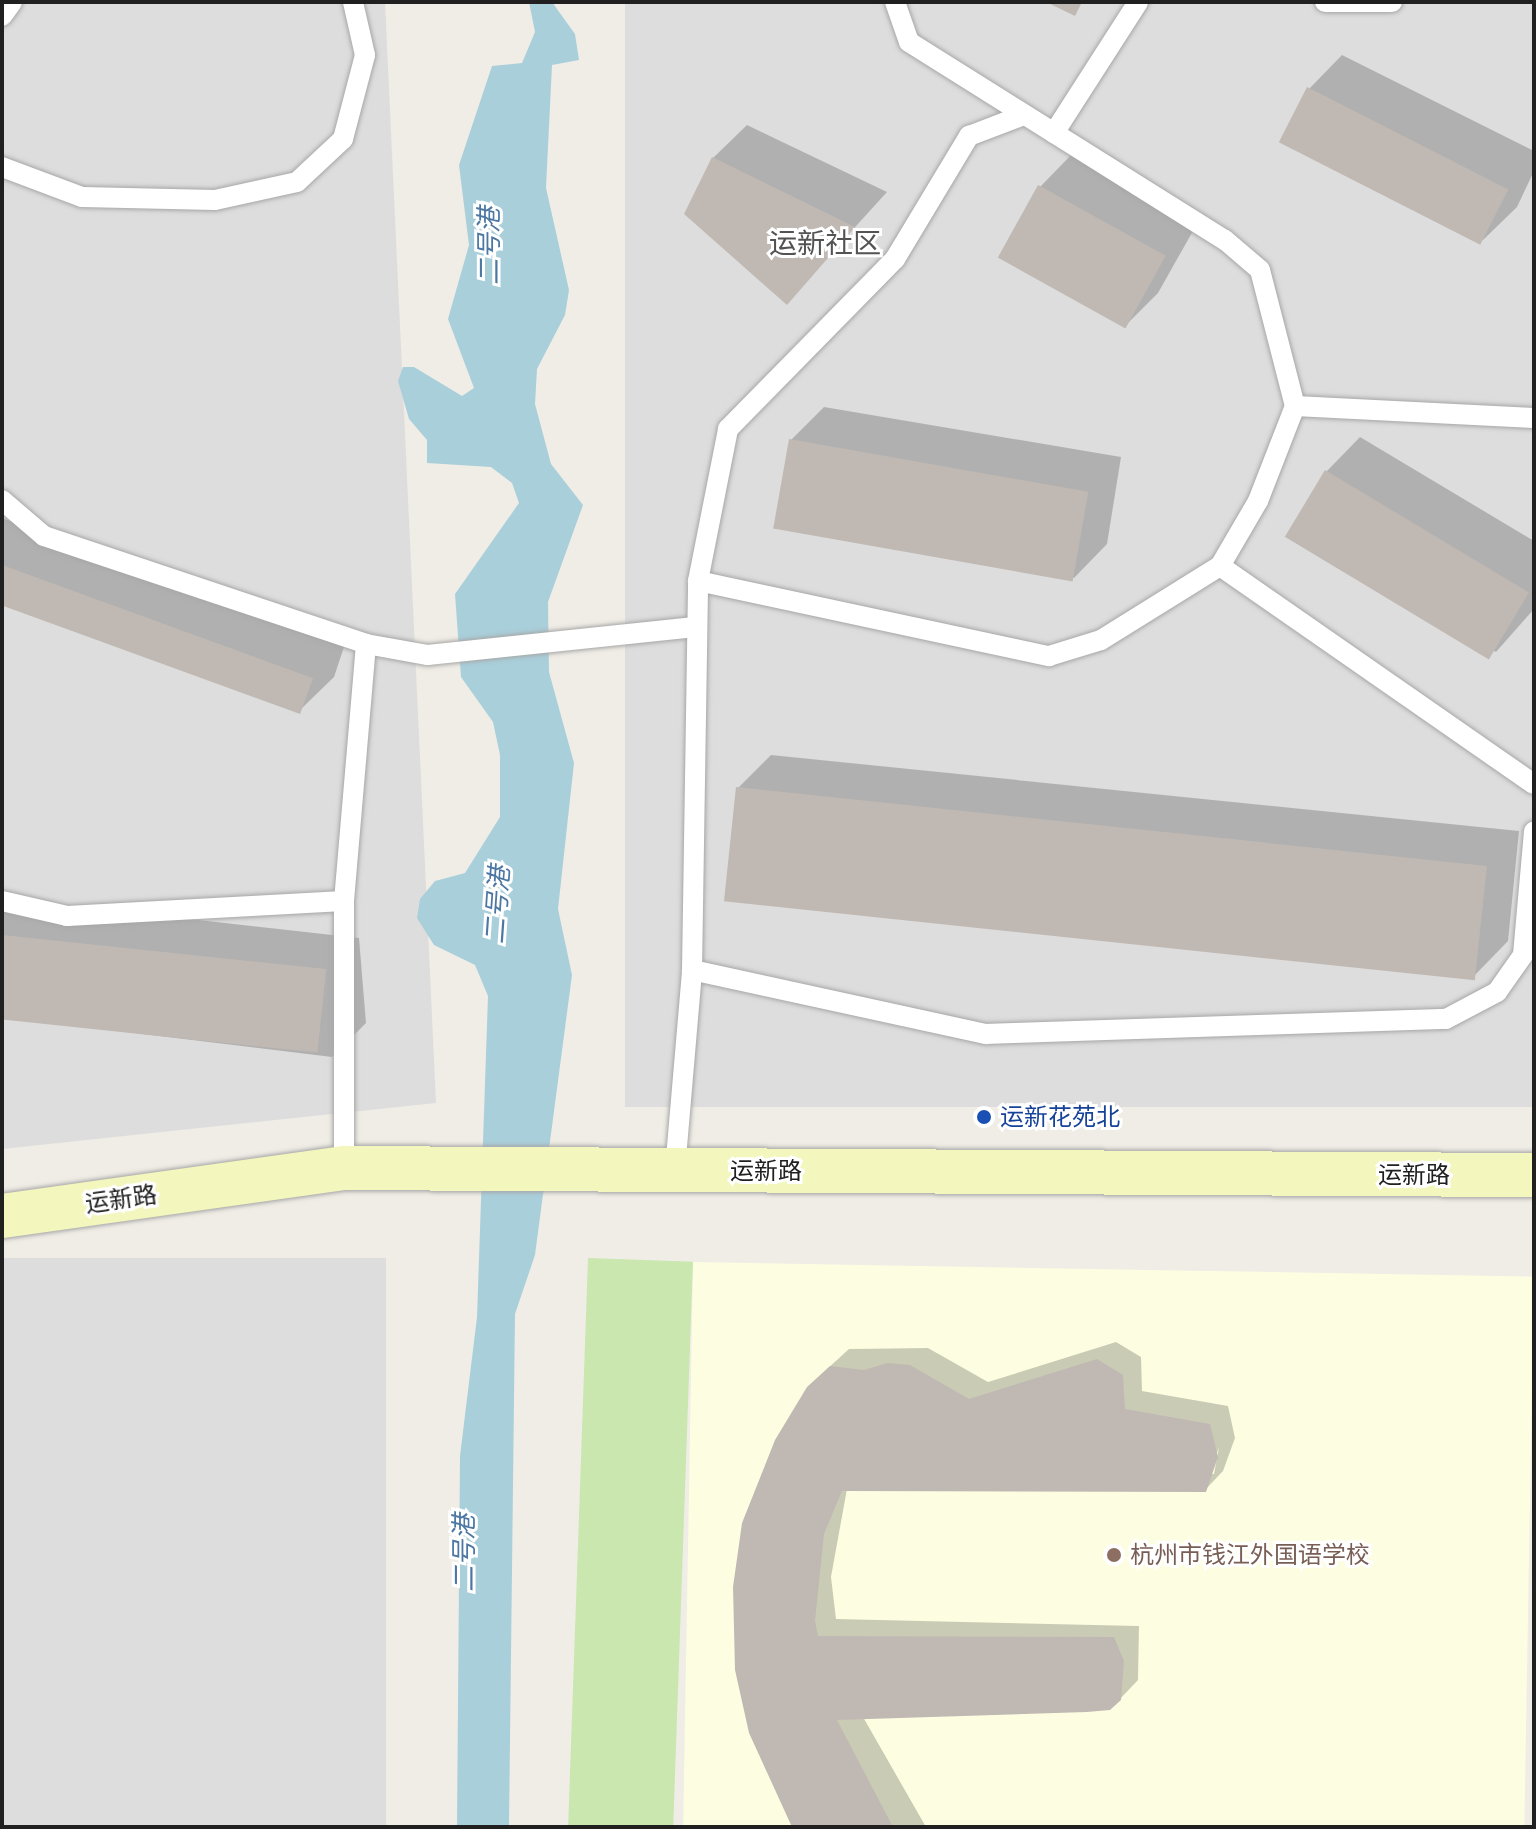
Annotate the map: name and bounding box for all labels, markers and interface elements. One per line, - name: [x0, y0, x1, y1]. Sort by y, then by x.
- water label: 二号港: [474, 207, 506, 285]
- district label: 运新社区: [769, 227, 881, 261]
- water label: 二号港: [480, 865, 516, 945]
- place label: 运新花苑北: [1000, 1103, 1120, 1131]
- marker: 运新花苑北: [975, 1108, 993, 1126]
- street label: 运新路: [730, 1157, 802, 1185]
- street label: 运新路: [1378, 1161, 1450, 1189]
- street label: 运新路: [83, 1180, 159, 1218]
- water label: 二号港: [449, 1514, 481, 1592]
- place label: 杭州市钱江外国语学校: [1130, 1541, 1370, 1569]
- marker: 杭州市钱江外国语学校: [1105, 1546, 1123, 1564]

